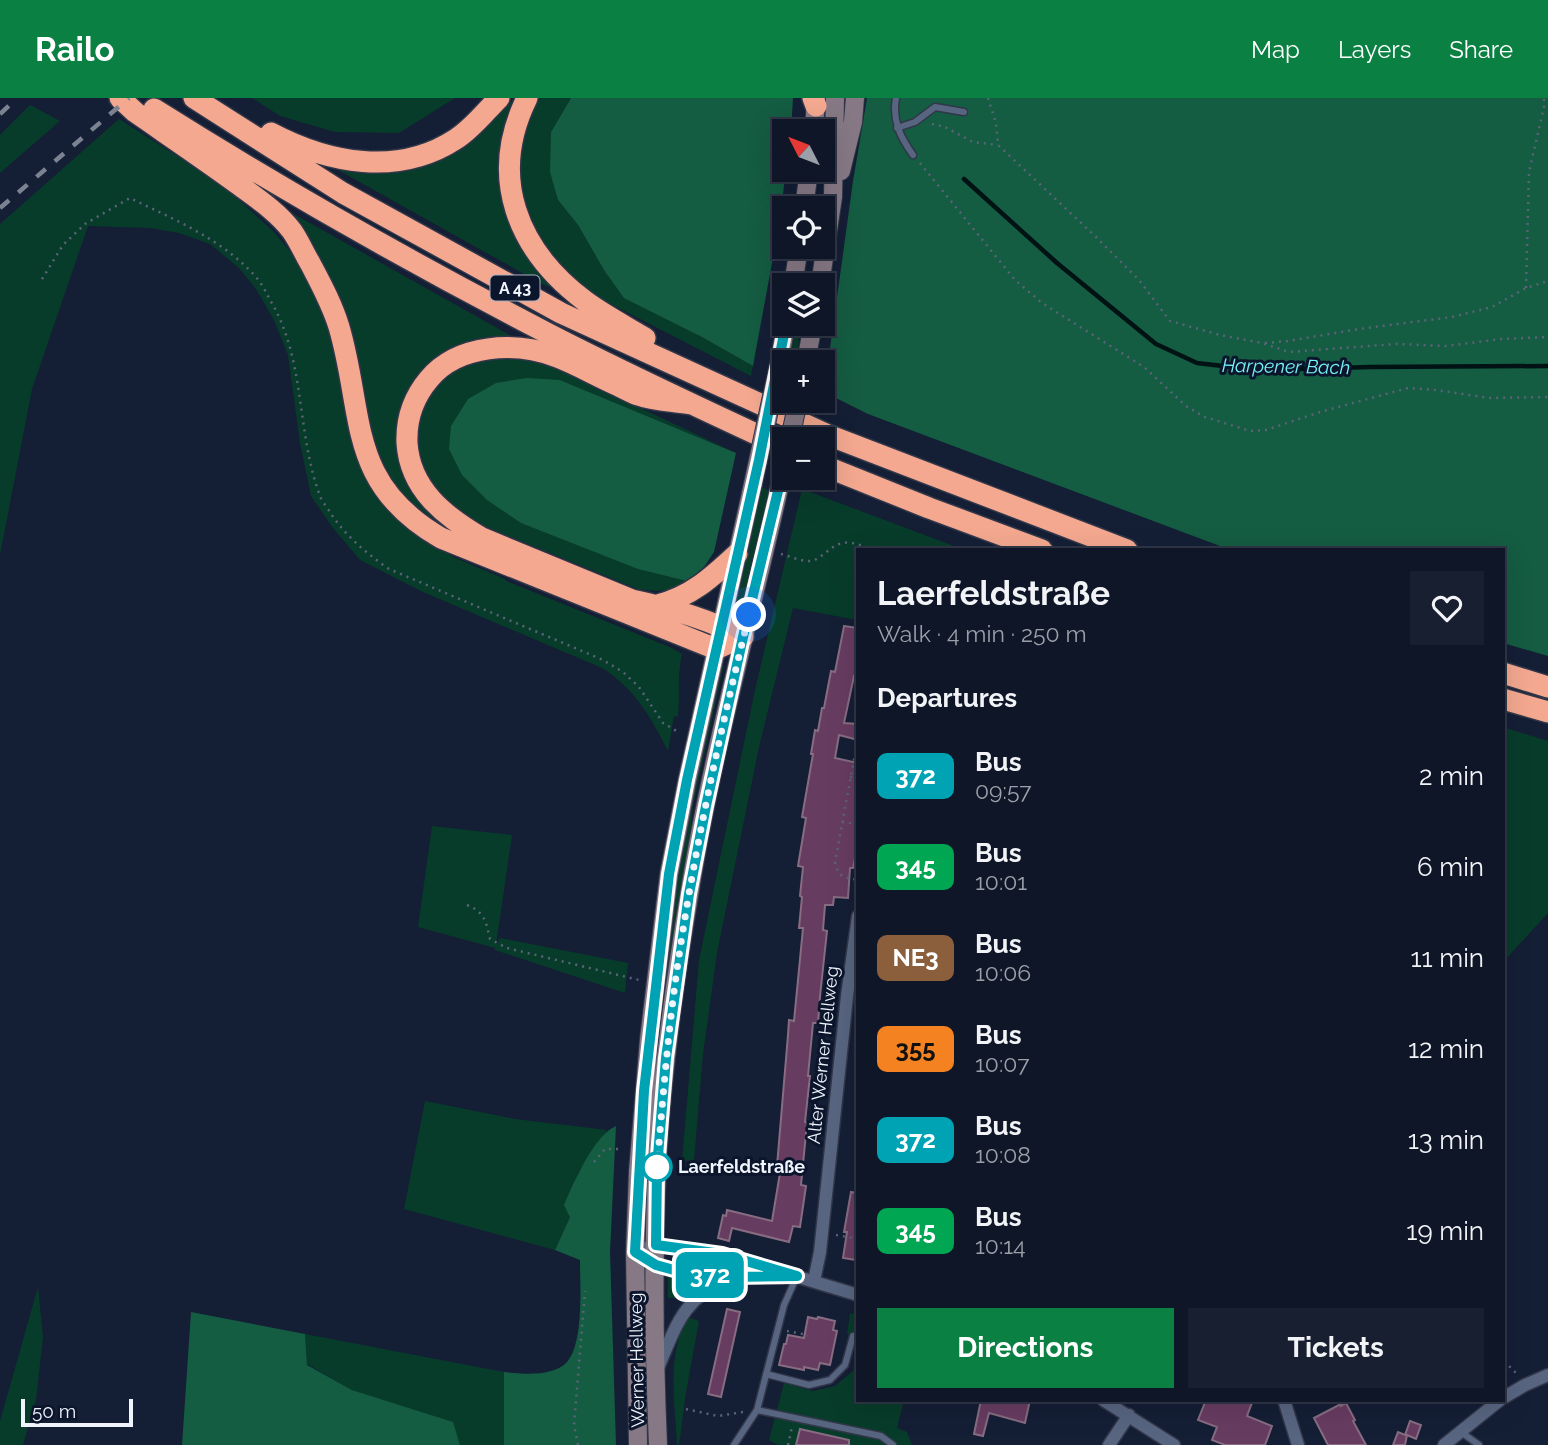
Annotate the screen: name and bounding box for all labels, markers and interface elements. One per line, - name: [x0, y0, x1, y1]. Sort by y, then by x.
- text: Railo: [35, 30, 114, 69]
- text: Map: [1251, 35, 1300, 64]
- text: Layers: [1338, 35, 1411, 64]
- text: Share: [1449, 35, 1513, 64]
- north arrow: [772, 119, 835, 182]
- map controls: [772, 119, 835, 490]
- button: locate: [772, 196, 835, 259]
- button: layers: [772, 273, 835, 336]
- road number: A 43: [490, 276, 540, 300]
- button: +: [772, 350, 835, 413]
- water label: Harpener Bach: [1222, 354, 1350, 378]
- button: −: [772, 427, 835, 490]
- button: heart: [1410, 571, 1484, 645]
- text: Laerfeldstraße: [877, 574, 1110, 613]
- your location: [731, 597, 766, 632]
- text: Walk · 4 min · 250 m: [877, 620, 1087, 647]
- text: Departures: [877, 683, 1017, 713]
- text: Bus: [975, 747, 1022, 777]
- text: 372: [895, 761, 936, 790]
- text: 2 min: [1419, 761, 1484, 791]
- text: 09:57: [975, 777, 1032, 804]
- text: Bus: [975, 838, 1022, 868]
- text: 345: [895, 852, 936, 881]
- text: 6 min: [1417, 852, 1484, 882]
- text: 10:01: [975, 868, 1027, 895]
- text: Bus: [975, 929, 1022, 959]
- text: NE3: [892, 943, 939, 972]
- text: 11 min: [1410, 943, 1484, 973]
- text: 10:06: [975, 959, 1031, 986]
- street label: Alter Werner Hellweg: [803, 965, 842, 1145]
- text: Bus: [975, 1020, 1022, 1050]
- text: 355: [896, 1034, 935, 1063]
- text: 12 min: [1408, 1034, 1484, 1064]
- text: 10:07: [975, 1050, 1029, 1077]
- text: Bus: [975, 1111, 1022, 1141]
- text: 372: [895, 1125, 936, 1154]
- text: 13 min: [1408, 1125, 1484, 1155]
- text: 10:08: [975, 1141, 1031, 1168]
- marker: Laerfeldstraße: [642, 1152, 672, 1182]
- place label: Laerfeldstraße: [678, 1156, 805, 1177]
- text: Bus: [975, 1202, 1022, 1232]
- text: 345: [895, 1216, 936, 1245]
- text: 19 min: [1406, 1216, 1484, 1246]
- text: 10:14: [975, 1232, 1026, 1259]
- line badge: 372: [670, 1252, 750, 1298]
- text: 372: [690, 1260, 730, 1289]
- street label: Werner Hellweg: [625, 1292, 648, 1428]
- button: Directions: [877, 1308, 1174, 1388]
- button: Tickets: [1188, 1308, 1484, 1388]
- scale bar: [21, 1396, 133, 1428]
- text: 50 m: [32, 1400, 76, 1422]

